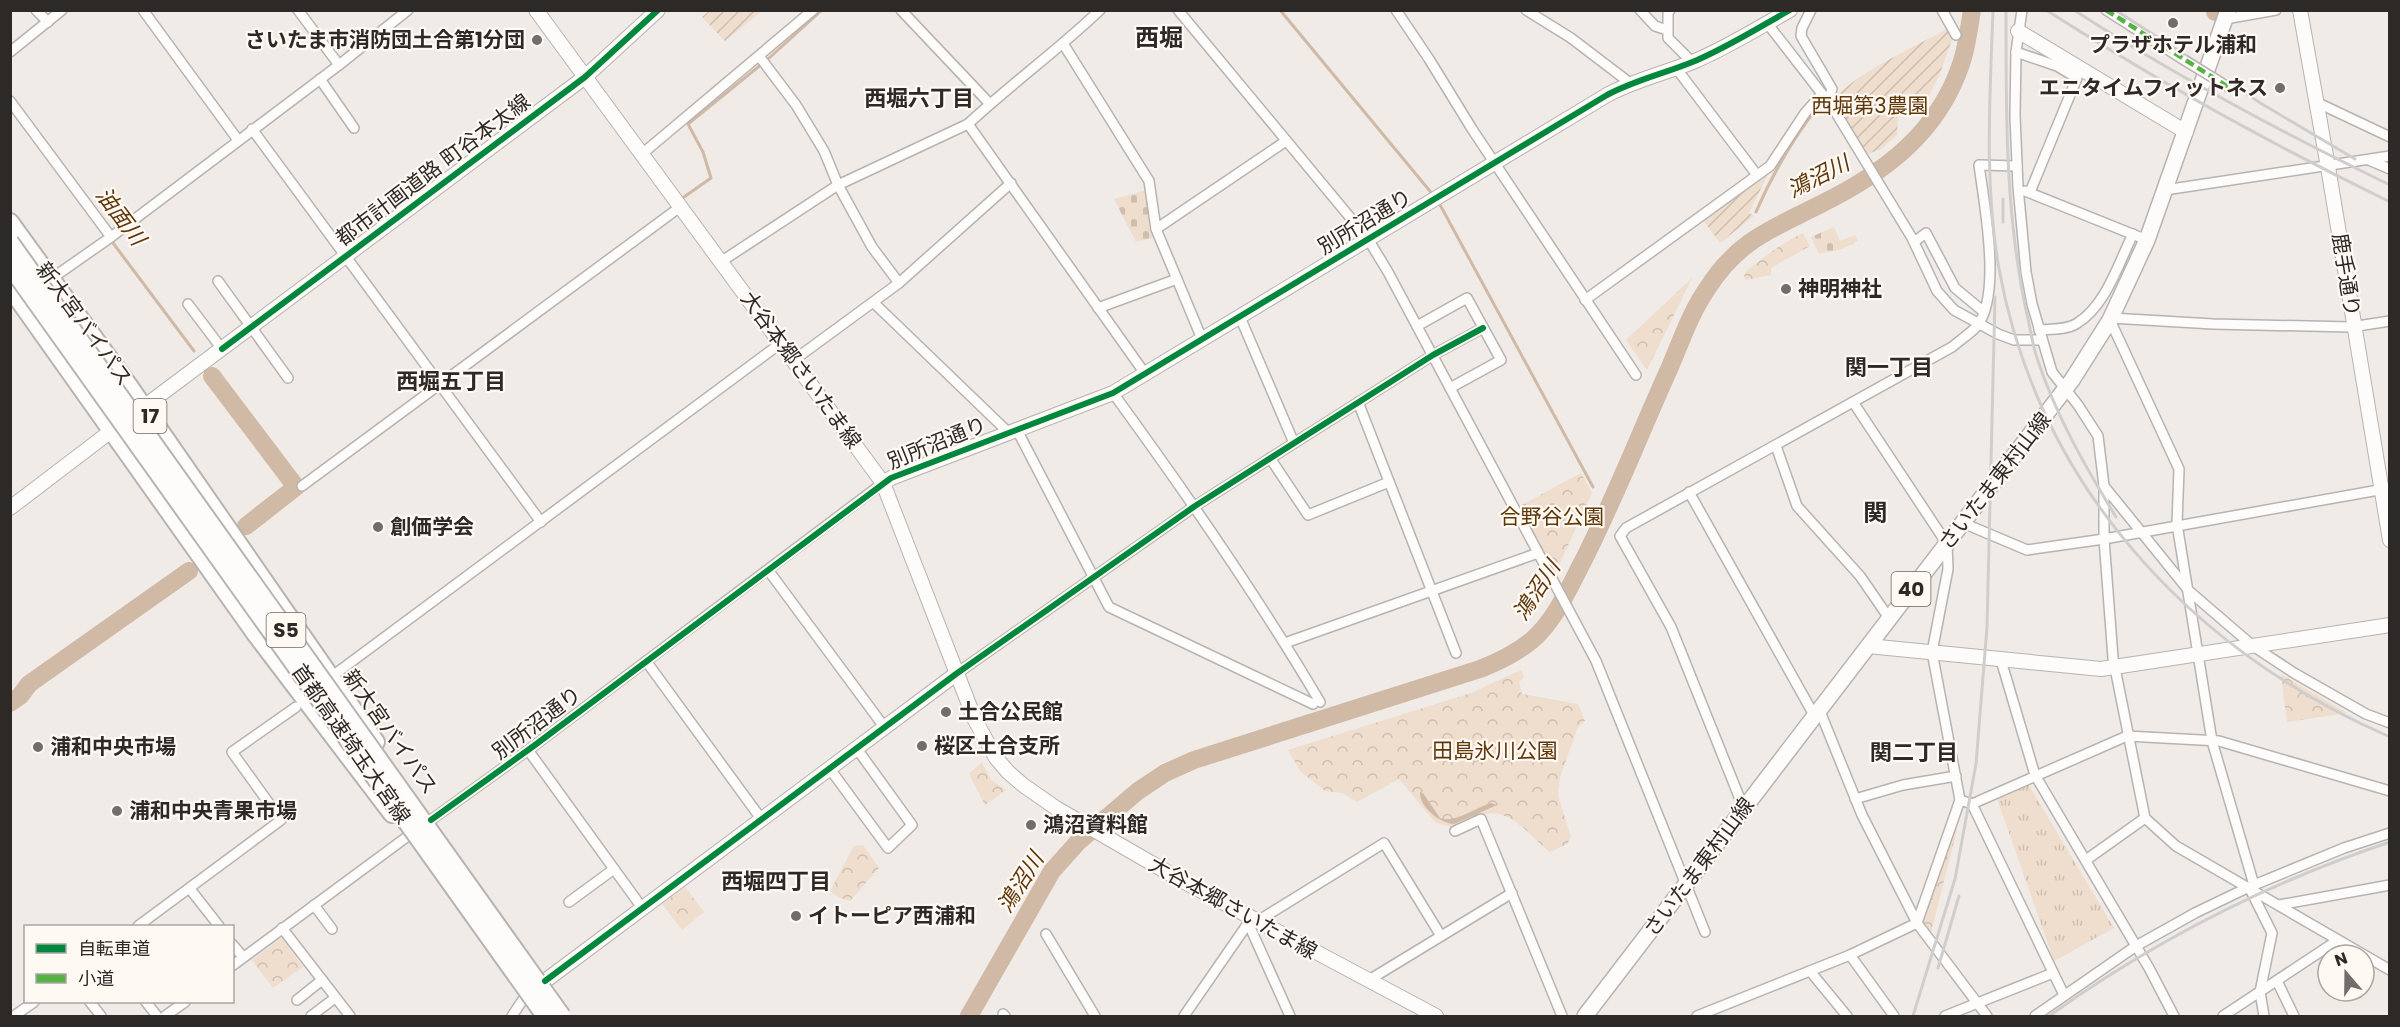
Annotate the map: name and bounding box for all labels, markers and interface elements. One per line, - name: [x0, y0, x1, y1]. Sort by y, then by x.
- marker: プラザホテル浦和: [2166, 16, 2180, 30]
- district label: 西堀: [1135, 21, 1183, 54]
- place label: さいたま市消防団土合第1分団: [245, 25, 525, 54]
- place label: プラザホテル浦和: [2089, 30, 2257, 59]
- marker: さいたま市消防団土合第1分団: [530, 33, 544, 47]
- place label: エニタイムフィットネス: [2039, 73, 2268, 102]
- marker: エニタイムフィットネス: [2273, 81, 2287, 95]
- district label: 西堀六丁目: [864, 83, 974, 114]
- street label: 都市計画道路 町谷本太線: [329, 87, 536, 252]
- park label: 西堀第3農園: [1811, 91, 1929, 120]
- water label: 鴻沼川: [1782, 147, 1856, 205]
- water label: 油面川: [88, 181, 154, 254]
- street label: 別所沼通り: [1312, 182, 1417, 261]
- street label: 鹿手通り: [2326, 231, 2367, 319]
- street label: 新大宮バイパス: [30, 256, 139, 392]
- place label: 神明神社: [1798, 274, 1882, 303]
- marker: 神明神社: [1779, 282, 1793, 296]
- street label: 大谷本郷さいたま線: [734, 285, 868, 454]
- district label: 関一丁目: [1845, 352, 1933, 383]
- district label: 西堀五丁目: [396, 366, 506, 397]
- road number: 17: [134, 399, 166, 433]
- street label: さいたま東村山線: [1932, 406, 2058, 556]
- street label: 別所沼通り: [883, 409, 991, 476]
- district label: 関: [1863, 496, 1887, 529]
- park label: 合野谷公園: [1500, 502, 1605, 531]
- place label: 創価学会: [390, 512, 474, 541]
- marker: 創価学会: [371, 520, 385, 534]
- water label: 鴻沼川: [1505, 552, 1568, 626]
- road number: 40: [1892, 572, 1930, 606]
- road number: S5: [266, 613, 306, 647]
- street label: 首都高速埼玉大宮線: [285, 658, 417, 829]
- street label: 新大宮バイパス: [336, 663, 444, 800]
- street label: 別所沼通り: [486, 679, 587, 766]
- place label: 土合公民館: [958, 697, 1063, 726]
- marker: 土合公民館: [939, 705, 953, 719]
- place label: 桜区土合支所: [934, 731, 1060, 760]
- place label: 浦和中央市場: [50, 732, 176, 761]
- park label: 田島氷川公園: [1432, 736, 1558, 765]
- district label: 関二丁目: [1870, 737, 1958, 768]
- marker: 桜区土合支所: [915, 739, 929, 753]
- marker: 浦和中央市場: [31, 740, 45, 754]
- street label: さいたま東村山線: [1637, 791, 1761, 942]
- place label: 浦和中央青果市場: [129, 796, 297, 825]
- marker: 浦和中央青果市場: [110, 804, 124, 818]
- place label: 鴻沼資料館: [1043, 810, 1148, 839]
- marker: 鴻沼資料館: [1024, 818, 1038, 832]
- water label: 鴻沼川: [990, 844, 1052, 918]
- street label: 大谷本郷さいたま線: [1144, 849, 1323, 966]
- district label: 西堀四丁目: [721, 866, 831, 897]
- place label: イトーピア西浦和: [808, 901, 976, 930]
- marker: イトーピア西浦和: [789, 909, 803, 923]
- legend: [24, 925, 234, 1003]
- text: 自転車道: [78, 936, 150, 961]
- north arrow: [2316, 943, 2376, 1003]
- text: N: [2331, 947, 2351, 972]
- text: 小道: [78, 966, 114, 991]

